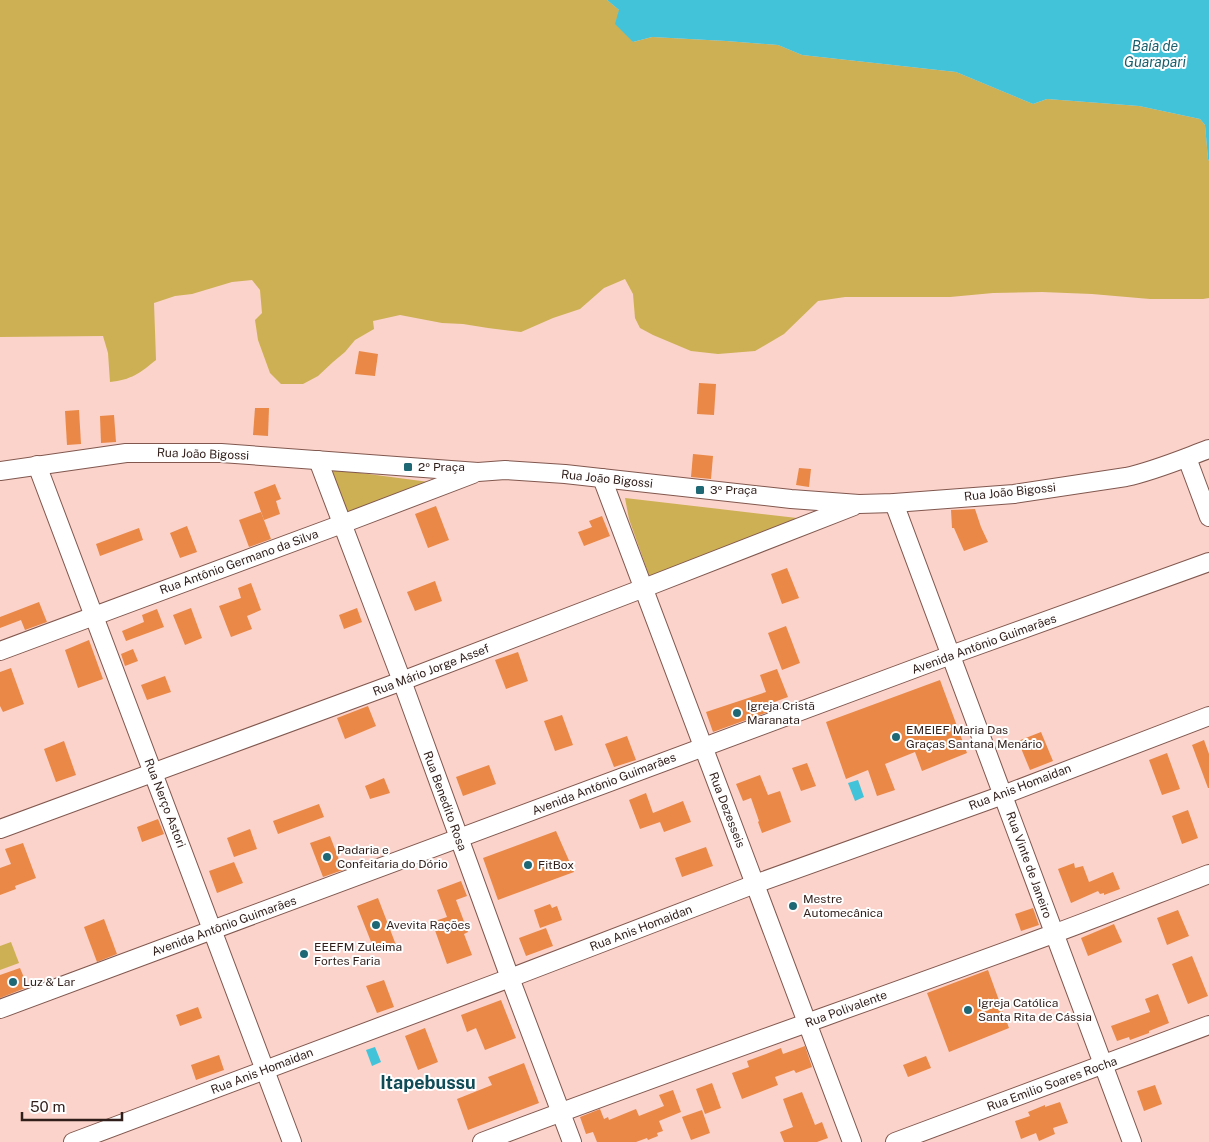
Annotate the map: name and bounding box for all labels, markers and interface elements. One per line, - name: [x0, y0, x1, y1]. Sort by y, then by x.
- water label: Baía de Guarapari: [1124, 38, 1186, 70]
- street label: Rua João Bigossi: [157, 445, 249, 463]
- place label: 2º Praça: [418, 460, 465, 474]
- marker: 2º Praça: [402, 461, 414, 473]
- street label: Rua João Bigossi: [560, 467, 654, 491]
- street label: Rua João Bigossi: [963, 480, 1057, 504]
- place label: 3º Praça: [710, 483, 757, 497]
- marker: 3º Praça: [694, 484, 706, 496]
- street label: Rua Antônio Germano da Silva: [158, 527, 320, 597]
- street label: Avenida Antônio Guimarães: [910, 611, 1058, 677]
- street label: Rua Mário Jorge Assef: [371, 641, 491, 699]
- place label: Igreja Cristã Maranata: [747, 699, 815, 727]
- marker: Igreja Cristã Maranata: [731, 707, 743, 719]
- place label: EMEIEF Maria Das Graças Santana Menário: [906, 723, 1042, 751]
- marker: EMEIEF Maria Das Graças Santana Menário: [890, 731, 902, 743]
- street label: Rua Benedito Rosa: [420, 749, 470, 853]
- street label: Avenida Antônio Guimarães: [530, 750, 678, 818]
- street label: Rua Nerço Astori: [142, 756, 188, 850]
- street label: Rua Anis Homaidan: [967, 761, 1073, 813]
- street label: Rua Dezesseis: [706, 770, 748, 850]
- street label: Rua Vinte de Janeiro: [1003, 810, 1055, 920]
- place label: Padaria e Confeitaria do Dório: [337, 843, 448, 871]
- marker: Padaria e Confeitaria do Dório: [321, 851, 333, 863]
- place label: FitBox: [538, 858, 574, 872]
- marker: FitBox: [522, 859, 534, 871]
- place label: Mestre Automecânica: [803, 892, 883, 920]
- street label: Avenida Antônio Guimarães: [150, 893, 298, 959]
- marker: Mestre Automecânica: [787, 900, 799, 912]
- street label: Rua Anis Homaidan: [588, 902, 694, 954]
- place label: Avevita Rações: [386, 918, 470, 932]
- marker: Avevita Rações: [370, 919, 382, 931]
- place label: EEEFM Zuleima Fortes Faria: [314, 940, 402, 968]
- marker: EEEFM Zuleima Fortes Faria: [298, 948, 310, 960]
- place label: Luz & Lar: [23, 975, 75, 989]
- marker: Luz & Lar: [7, 976, 19, 988]
- street label: Rua Polivalente: [803, 988, 889, 1030]
- place label: Igreja Católica Santa Rita de Cássia: [978, 996, 1092, 1024]
- marker: Igreja Católica Santa Rita de Cássia: [962, 1004, 974, 1016]
- street label: Rua Anis Homaidan: [209, 1045, 315, 1097]
- street label: Rua Emilio Soares Rocha: [985, 1054, 1119, 1114]
- district label: Itapebussu: [380, 1072, 476, 1093]
- scale bar: [22, 1090, 122, 1122]
- text: 50 m: [30, 1098, 65, 1115]

